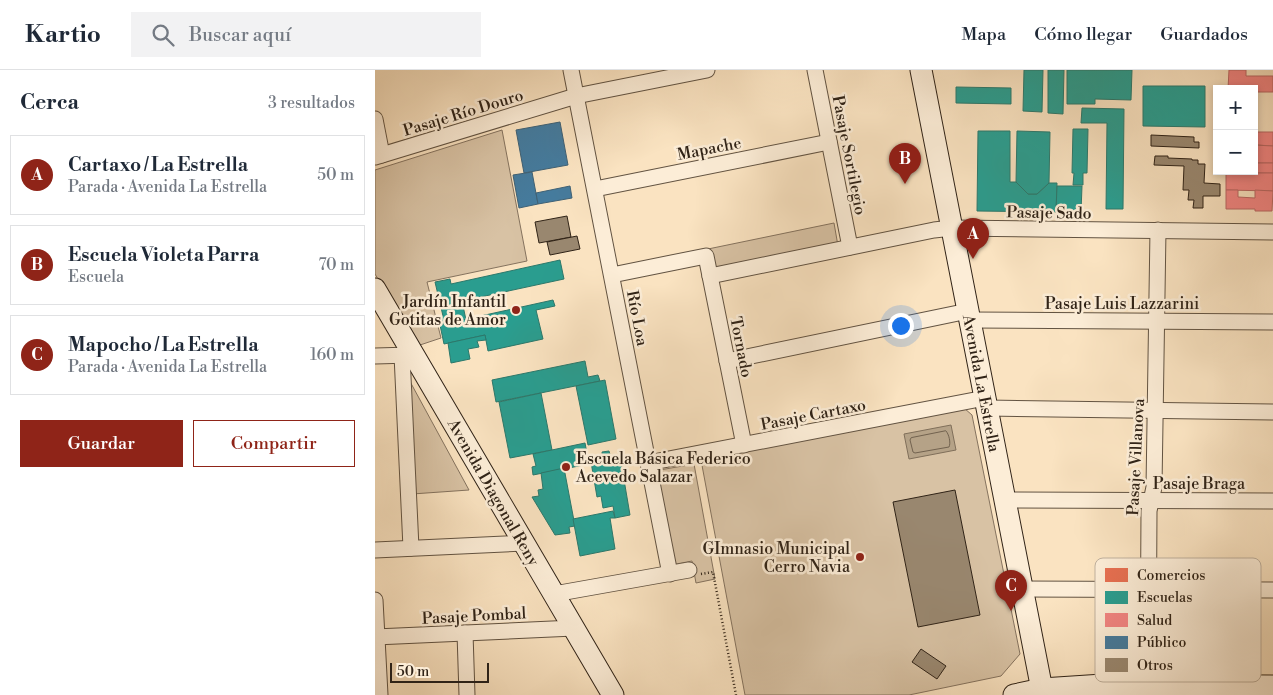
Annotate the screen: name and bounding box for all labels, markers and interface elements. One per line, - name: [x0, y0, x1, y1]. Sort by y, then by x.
- search box: [131, 12, 481, 57]
- text: Kartio: [25, 20, 101, 50]
- icon: search: [149, 21, 177, 49]
- text: Buscar aquí: [189, 23, 291, 47]
- text: Mapa: [962, 23, 1006, 46]
- text: Cómo llegar: [1034, 23, 1132, 46]
- text: Guardados: [1160, 23, 1248, 46]
- street label: Pasaje Río Douro: [401, 85, 526, 141]
- map controls: [1213, 85, 1258, 175]
- button: +: [1213, 85, 1258, 130]
- text: Cerca: [20, 90, 79, 116]
- text: 3 resultados: [268, 93, 355, 113]
- street label: Pasaje Sortilegio: [828, 94, 870, 217]
- button: −: [1213, 130, 1258, 175]
- street label: Mapache: [675, 133, 743, 165]
- pin: B: [889, 143, 921, 184]
- text: Cartaxo / La Estrella: [68, 153, 248, 177]
- text: A: [31, 165, 43, 185]
- text: 50 m: [317, 165, 354, 185]
- text: Parada · Avenida La Estrella: [68, 177, 267, 197]
- street label: Pasaje Sado: [1006, 202, 1092, 224]
- pin: A: [957, 218, 989, 259]
- text: Escuela Violeta Parra: [68, 243, 259, 267]
- text: B: [31, 255, 43, 275]
- text: 70 m: [318, 255, 354, 275]
- text: Escuela: [68, 267, 124, 287]
- street label: Río Loa: [622, 289, 652, 349]
- place label: Jardín Infantil Gotitas de Amor: [389, 292, 506, 330]
- street label: Pasaje Luis Lazzarini: [1045, 294, 1199, 314]
- marker: Jardín Infantil Gotitas de Amor: [510, 304, 522, 316]
- street label: Avenida La Estrella: [958, 312, 1004, 454]
- your location: [888, 313, 914, 339]
- street label: Tornado: [725, 315, 757, 379]
- text: Mapocho / La Estrella: [68, 333, 259, 357]
- text: C: [31, 345, 43, 365]
- text: 160 m: [310, 345, 354, 365]
- text: Parada · Avenida La Estrella: [68, 357, 267, 377]
- street label: Pasaje Cartaxo: [759, 395, 868, 435]
- street label: Pasaje Villanova: [1123, 397, 1149, 516]
- street label: Avenida Diagonal Reny: [442, 415, 543, 570]
- button: Guardar: [20, 420, 183, 467]
- button: Compartir: [193, 420, 355, 467]
- place label: Escuela Básica Federico Acevedo Salazar: [575, 449, 751, 487]
- marker: Escuela Básica Federico Acevedo Salazar: [560, 461, 572, 473]
- street label: Pasaje Braga: [1153, 474, 1246, 494]
- place label: GImnasio Municipal Cerro Navia: [702, 539, 851, 577]
- marker: GImnasio Municipal Cerro Navia: [854, 551, 866, 563]
- legend: [1095, 558, 1261, 682]
- text: Comercios: [1137, 567, 1205, 585]
- pin: C: [995, 570, 1027, 611]
- text: Escuelas: [1137, 589, 1192, 607]
- street label: Pasaje Pombal: [421, 603, 527, 629]
- text: Salud: [1137, 612, 1172, 630]
- text: Público: [1137, 634, 1186, 652]
- text: Otros: [1137, 657, 1173, 675]
- scale bar: [390, 660, 489, 683]
- text: 50 m: [397, 663, 429, 681]

